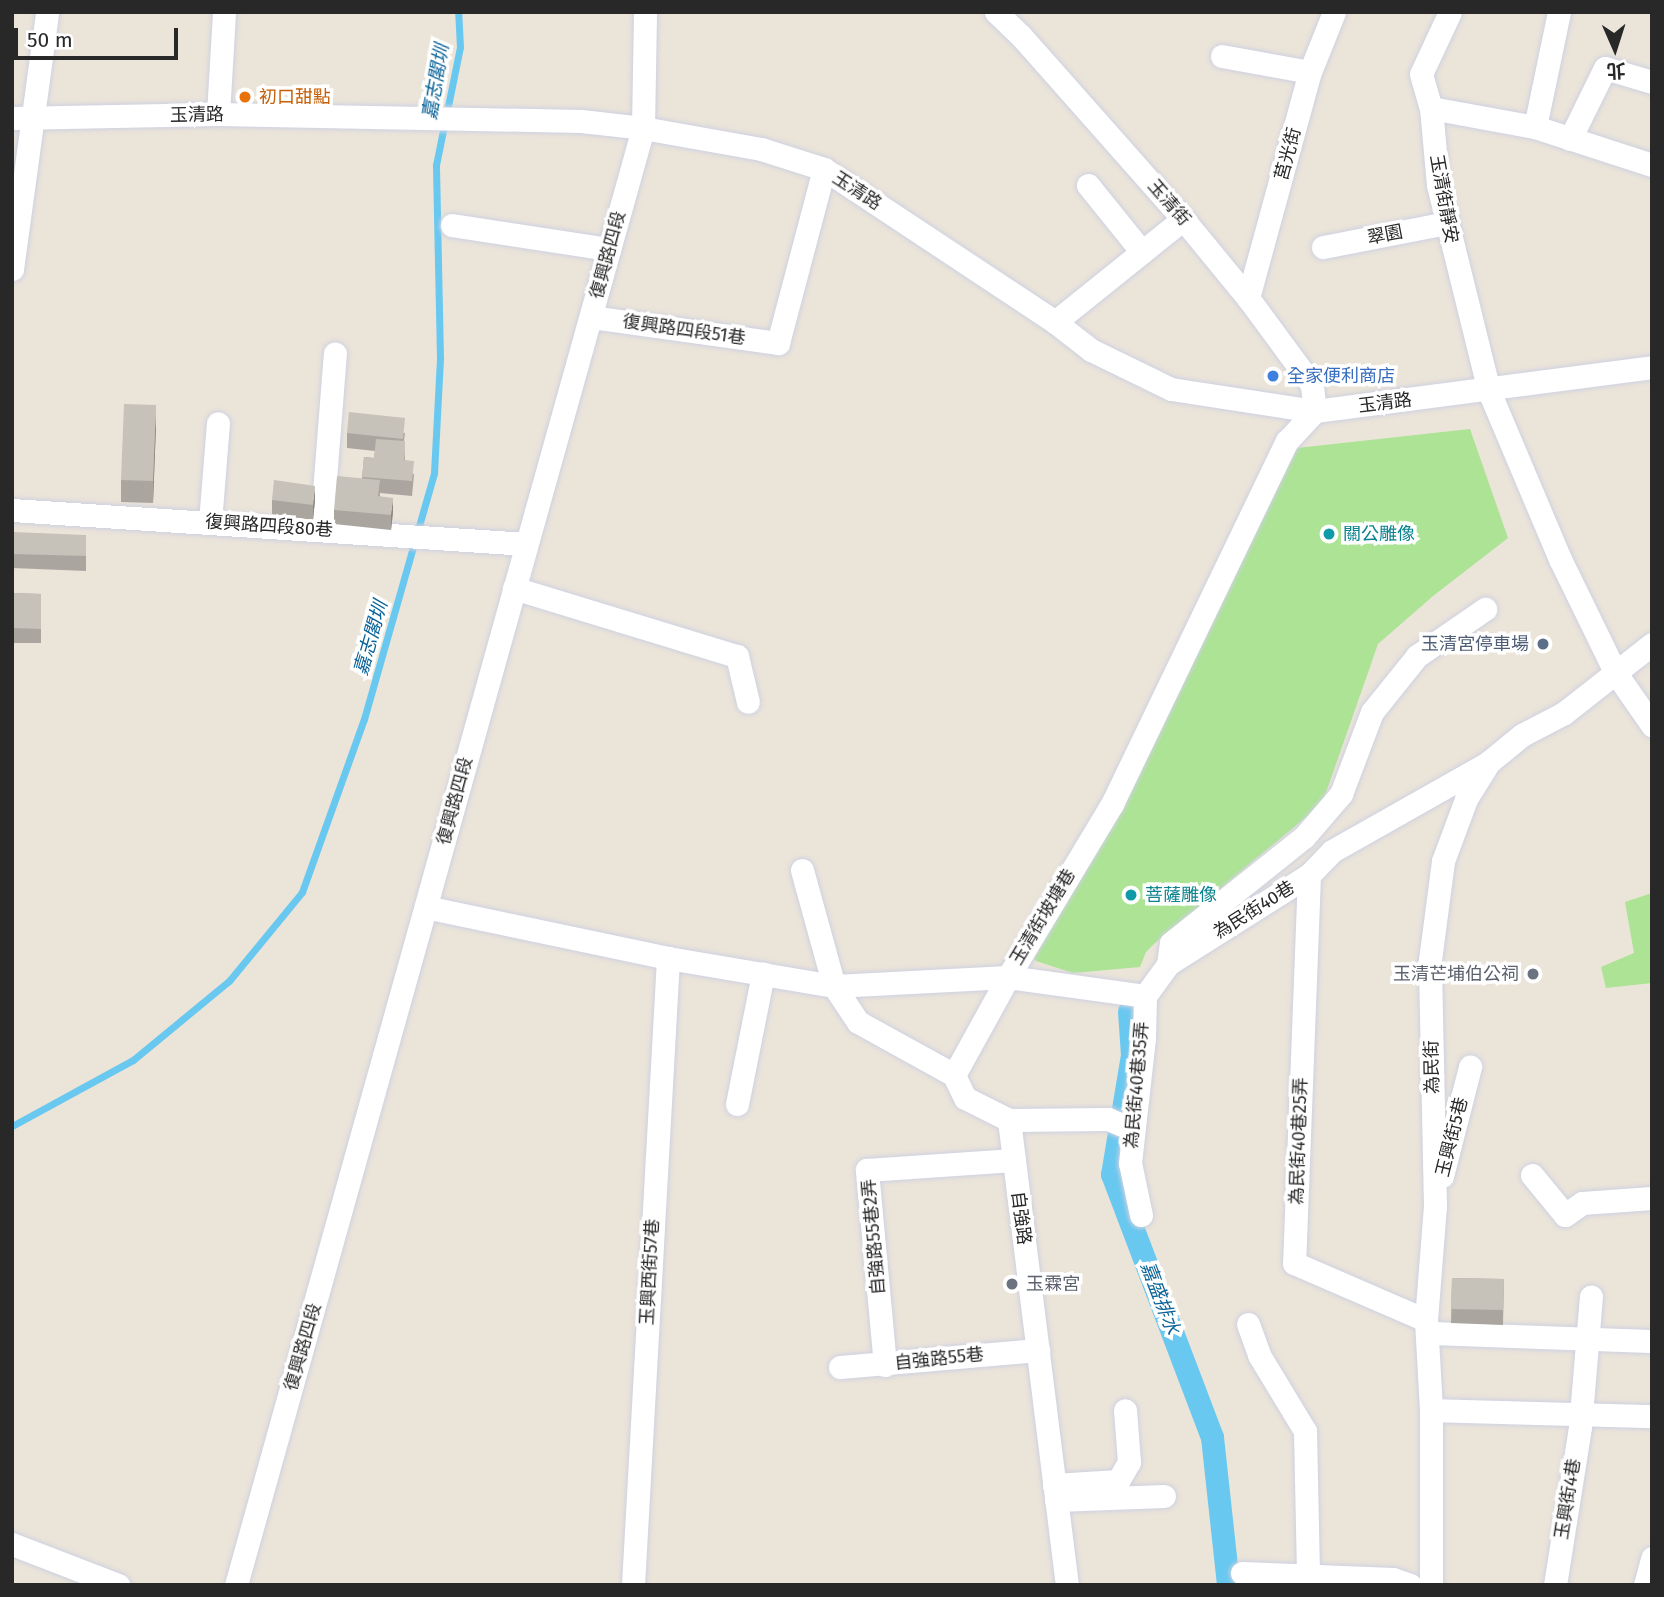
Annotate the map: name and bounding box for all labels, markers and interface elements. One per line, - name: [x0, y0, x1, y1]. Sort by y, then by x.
- scale bar: [18, 14, 182, 58]
- north arrow: [1580, 14, 1650, 84]
- text: 50 m: [27, 27, 73, 53]
- water label: 嘉志閣圳: [418, 43, 454, 121]
- text: 北: [1606, 58, 1626, 82]
- place label: 初口甜點: [259, 86, 331, 108]
- marker: 初口甜點: [237, 89, 253, 105]
- street label: 玉清路: [170, 104, 224, 126]
- street label: 莒光街: [1271, 125, 1305, 183]
- street label: 玉清街靜安: [1426, 153, 1462, 245]
- street label: 玉清路: [828, 167, 886, 215]
- street label: 玉清街: [1143, 176, 1195, 230]
- street label: 復興路四段: [586, 209, 630, 301]
- street label: 翠園: [1365, 221, 1405, 249]
- street label: 復興路四段51巷: [621, 311, 747, 349]
- place label: 全家便利商店: [1287, 365, 1395, 387]
- marker: 全家便利商店: [1265, 368, 1281, 384]
- street label: 玉清路: [1357, 389, 1413, 417]
- street label: 復興路四段80巷: [204, 511, 334, 541]
- place label: 關公雕像: [1343, 523, 1415, 545]
- marker: 關公雕像: [1321, 526, 1337, 542]
- water label: 嘉志閣圳: [350, 598, 392, 678]
- place label: 玉清宮停車場: [1421, 633, 1529, 655]
- marker: 玉清宮停車場: [1535, 636, 1551, 652]
- street label: 復興路四段: [433, 755, 477, 847]
- street label: 玉清街坡塘巷: [1006, 865, 1080, 969]
- street label: 為民街40巷: [1209, 877, 1299, 943]
- place label: 菩薩雕像: [1145, 884, 1217, 906]
- marker: 菩薩雕像: [1123, 887, 1139, 903]
- place label: 玉清芒埔伯公祠: [1393, 963, 1519, 985]
- marker: 玉清芒埔伯公祠: [1525, 966, 1541, 982]
- street label: 為民街40巷35弄: [1121, 1020, 1153, 1150]
- street label: 為民街: [1421, 1040, 1443, 1094]
- street label: 為民街40巷25弄: [1286, 1077, 1312, 1205]
- street label: 玉興街5巷: [1432, 1095, 1472, 1179]
- street label: 自強路55巷2弄: [858, 1178, 890, 1296]
- street label: 自強路: [1007, 1190, 1035, 1246]
- street label: 玉興西街57巷: [636, 1218, 664, 1326]
- water label: 嘉盛排水: [1136, 1258, 1184, 1338]
- place label: 玉霖宮: [1026, 1273, 1080, 1295]
- marker: 玉霖宮: [1004, 1276, 1020, 1292]
- street label: 復興路四段: [280, 1301, 326, 1393]
- street label: 自強路55巷: [893, 1344, 985, 1374]
- street label: 玉興街4巷: [1551, 1457, 1585, 1541]

